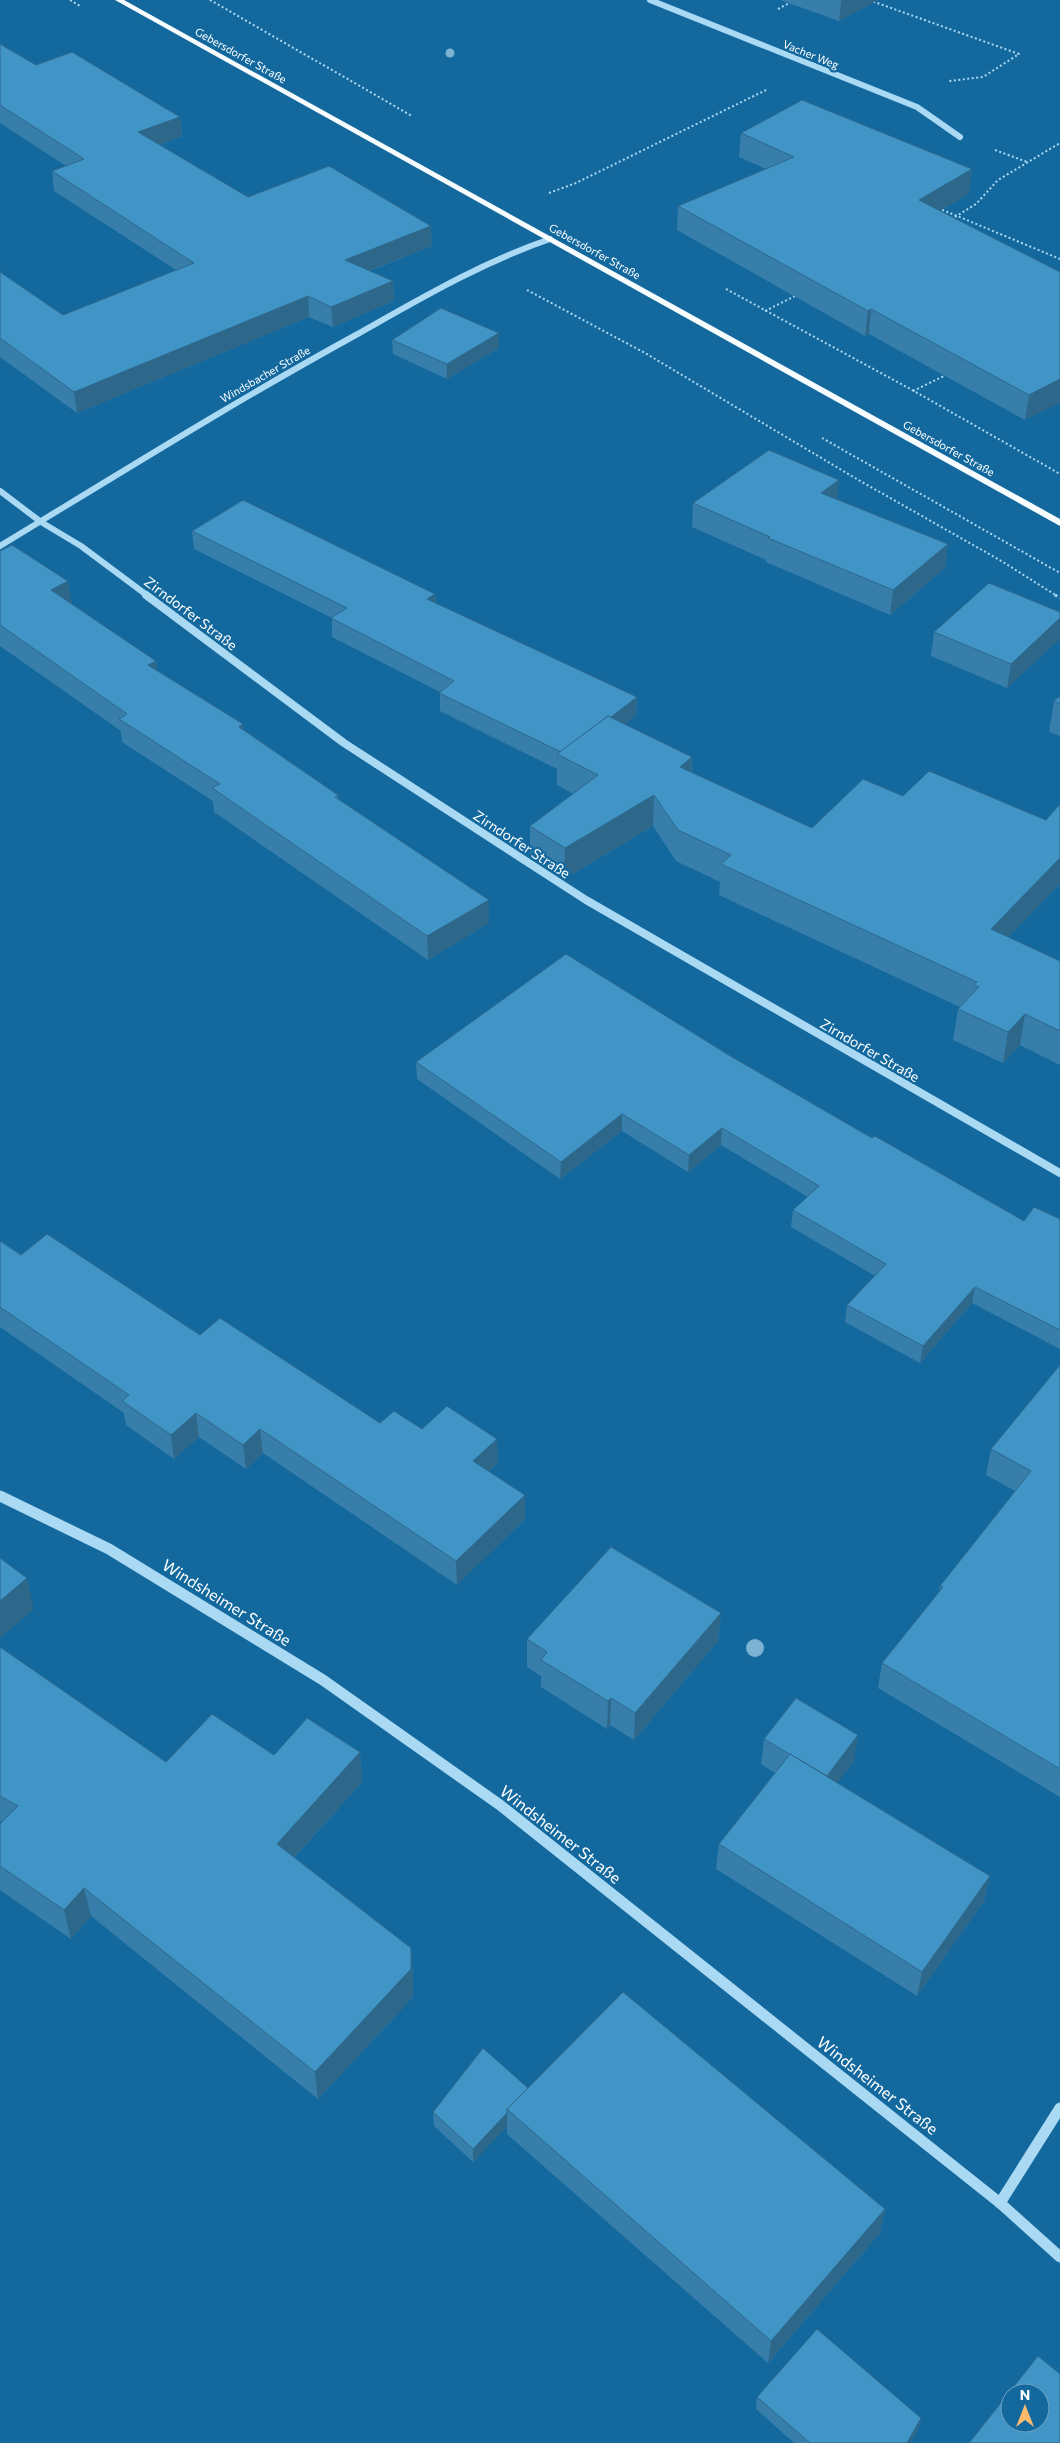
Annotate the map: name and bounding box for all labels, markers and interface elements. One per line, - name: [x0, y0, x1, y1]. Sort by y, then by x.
- street label: Gebersdorfer Straße: [193, 24, 289, 86]
- street label: Vacher Weg: [781, 37, 841, 71]
- street label: Gebersdorfer Straße: [547, 220, 643, 282]
- street label: Windsbacher Straße: [218, 343, 312, 405]
- street label: Gebersdorfer Straße: [901, 417, 997, 479]
- street label: Zirndorfer Straße: [141, 573, 241, 653]
- street label: Zirndorfer Straße: [470, 806, 574, 882]
- street label: Zirndorfer Straße: [817, 1015, 923, 1085]
- street label: Windsheimer Straße: [159, 1555, 295, 1649]
- street label: Windsheimer Straße: [497, 1781, 625, 1887]
- street label: Windsheimer Straße: [814, 2032, 942, 2138]
- north arrow: [1000, 2383, 1050, 2433]
- text: N: [1020, 2386, 1030, 2403]

